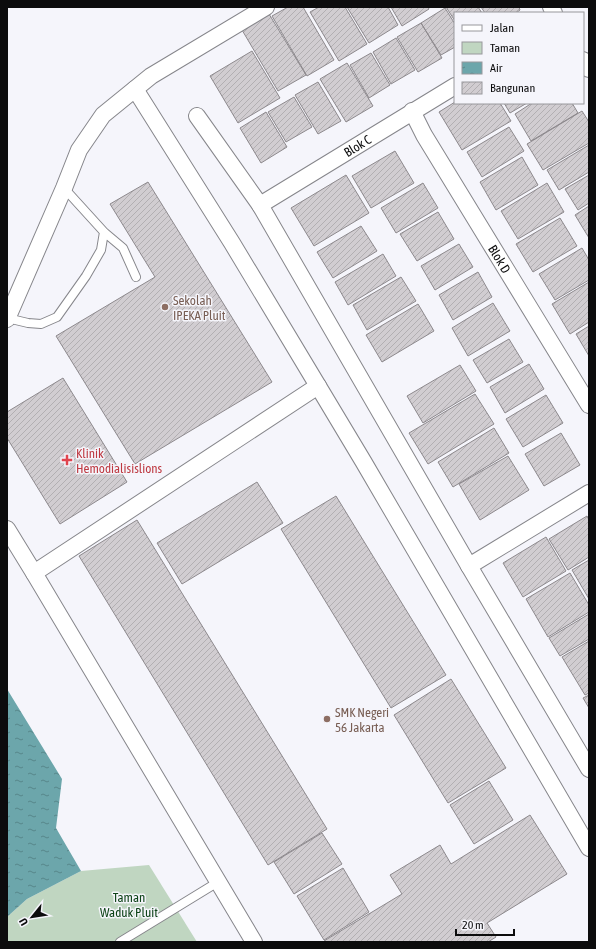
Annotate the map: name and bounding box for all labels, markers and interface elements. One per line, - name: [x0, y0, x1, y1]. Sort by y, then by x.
- legend: [454, 12, 584, 104]
- text: Jalan: [490, 21, 514, 35]
- text: Taman: [490, 41, 520, 55]
- text: Air: [490, 61, 503, 75]
- text: Bangunan: [490, 81, 535, 95]
- street label: Blok C: [341, 132, 374, 160]
- street label: Blok D: [485, 242, 514, 276]
- place label: Sekolah IPEKA Pluit: [173, 293, 226, 323]
- marker: Sekolah IPEKA Pluit: [160, 302, 170, 312]
- place label: Klinik Hemodialisislions: [76, 446, 163, 476]
- marker: Klinik Hemodialisislions: [61, 454, 73, 466]
- place label: SMK Negeri 56 Jakarta: [335, 705, 389, 735]
- marker: SMK Negeri 56 Jakarta: [322, 714, 332, 724]
- park label: Taman Waduk Pluit: [100, 890, 158, 920]
- north arrow: [12, 897, 52, 937]
- scale bar: [456, 911, 514, 937]
- text: U: [17, 916, 30, 928]
- text: 20 m: [462, 918, 484, 932]

